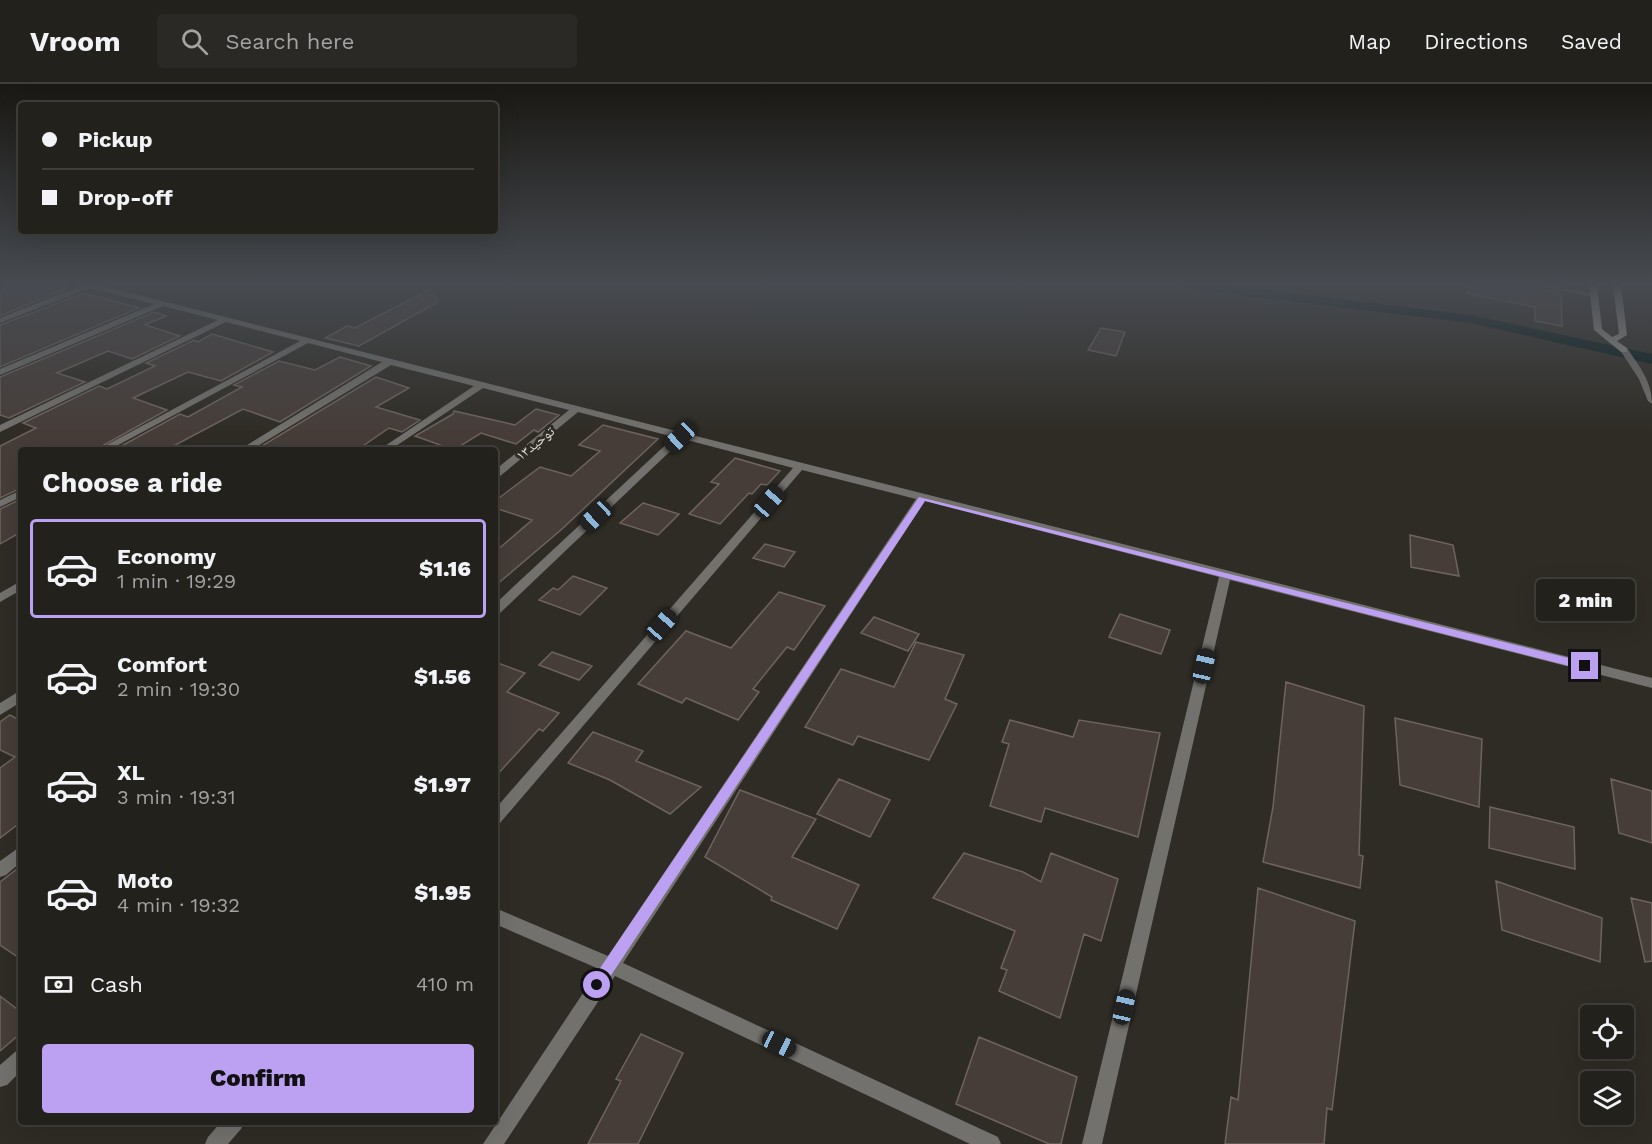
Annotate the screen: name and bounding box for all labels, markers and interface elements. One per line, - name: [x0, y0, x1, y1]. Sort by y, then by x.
- search box: [157, 14, 577, 68]
- text: Vroom: [30, 25, 121, 58]
- icon: search: [178, 25, 211, 58]
- text: Search here: [226, 29, 354, 54]
- text: Map: [1348, 29, 1391, 54]
- text: Directions: [1424, 29, 1528, 54]
- text: Saved: [1561, 29, 1622, 54]
- text: Pickup: [78, 127, 153, 152]
- text: Drop-off: [78, 185, 173, 210]
- car: [661, 418, 699, 456]
- street label: توحید۱۳: [513, 423, 558, 464]
- text: Choose a ride: [42, 467, 222, 499]
- car: [750, 483, 788, 521]
- car: [577, 497, 615, 535]
- icon: car: [45, 542, 99, 596]
- text: Economy: [117, 544, 216, 569]
- text: $1.16: [419, 556, 471, 581]
- text: 1 min · 19:29: [117, 569, 236, 593]
- callout: 2 min: [1536, 579, 1634, 621]
- text: 2 min: [1558, 588, 1613, 612]
- car: [643, 606, 681, 644]
- car: [1191, 646, 1217, 686]
- icon: car: [45, 650, 99, 704]
- text: Comfort: [117, 652, 207, 677]
- route end: [1571, 652, 1598, 679]
- text: $1.56: [414, 664, 471, 689]
- text: 2 min · 19:30: [117, 677, 240, 701]
- icon: car: [45, 758, 99, 812]
- text: XL: [117, 760, 145, 785]
- text: $1.97: [414, 772, 471, 797]
- text: 3 min · 19:31: [117, 785, 236, 809]
- icon: car: [45, 866, 99, 920]
- text: Moto: [117, 868, 173, 893]
- text: $1.95: [414, 880, 471, 905]
- text: 4 min · 19:32: [117, 893, 240, 917]
- icon: cash: [42, 968, 75, 1001]
- route start: [583, 971, 610, 998]
- text: Cash: [90, 972, 143, 997]
- text: 410 m: [416, 972, 474, 996]
- car: [1111, 987, 1137, 1027]
- map controls: [1580, 1005, 1634, 1125]
- button: locate: [1580, 1005, 1634, 1059]
- car: [759, 1028, 799, 1060]
- button: Confirm: [42, 1044, 474, 1113]
- button: layers: [1580, 1071, 1634, 1125]

